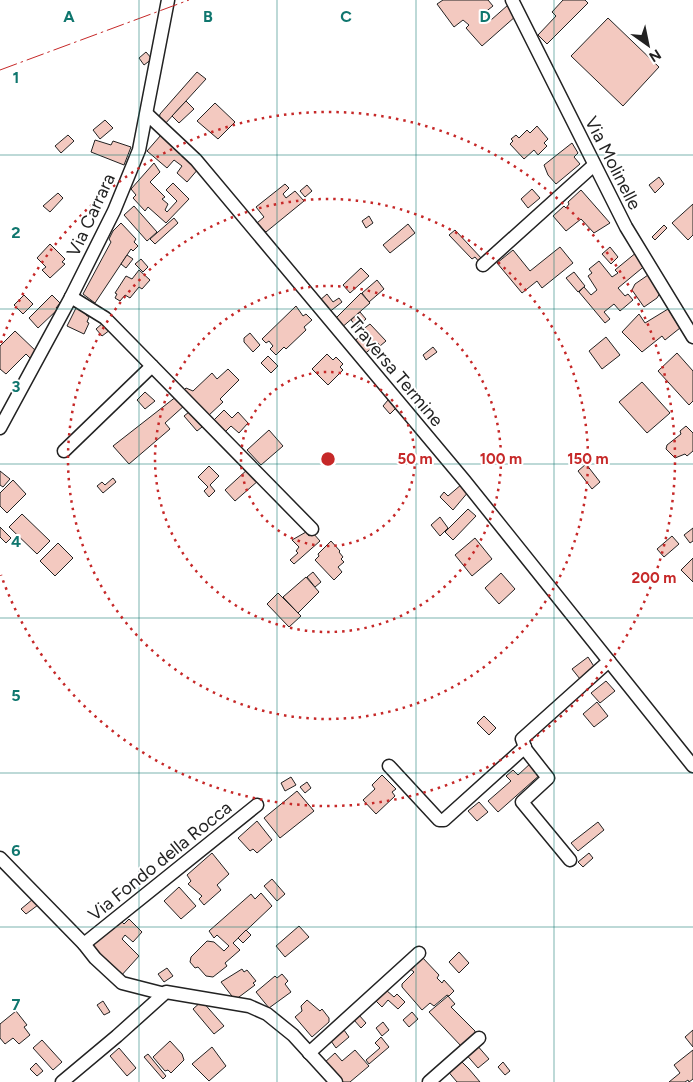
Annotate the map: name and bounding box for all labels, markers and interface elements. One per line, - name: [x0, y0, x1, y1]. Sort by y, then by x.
- text: A: [63, 7, 75, 26]
- text: B: [203, 7, 213, 26]
- text: C: [340, 7, 352, 26]
- text: D: [479, 7, 491, 26]
- north arrow: [623, 20, 673, 70]
- text: N: [646, 45, 664, 66]
- text: 1: [13, 68, 19, 87]
- street label: Via Molinelle: [580, 113, 646, 213]
- street label: Via Carrara: [62, 170, 120, 260]
- text: 2: [11, 223, 21, 242]
- street label: Traversa Termine: [344, 313, 448, 431]
- text: 3: [12, 377, 21, 396]
- centre of rings: [319, 450, 337, 468]
- text: 50 m: [397, 450, 433, 468]
- text: 100 m: [480, 450, 522, 468]
- text: 150 m: [567, 450, 609, 468]
- text: 4: [11, 532, 21, 551]
- text: 200 m: [632, 569, 676, 587]
- text: 5: [11, 686, 21, 705]
- street label: Via Fondo della Rocca: [84, 796, 236, 926]
- text: 6: [11, 841, 21, 860]
- text: 7: [12, 995, 21, 1014]

